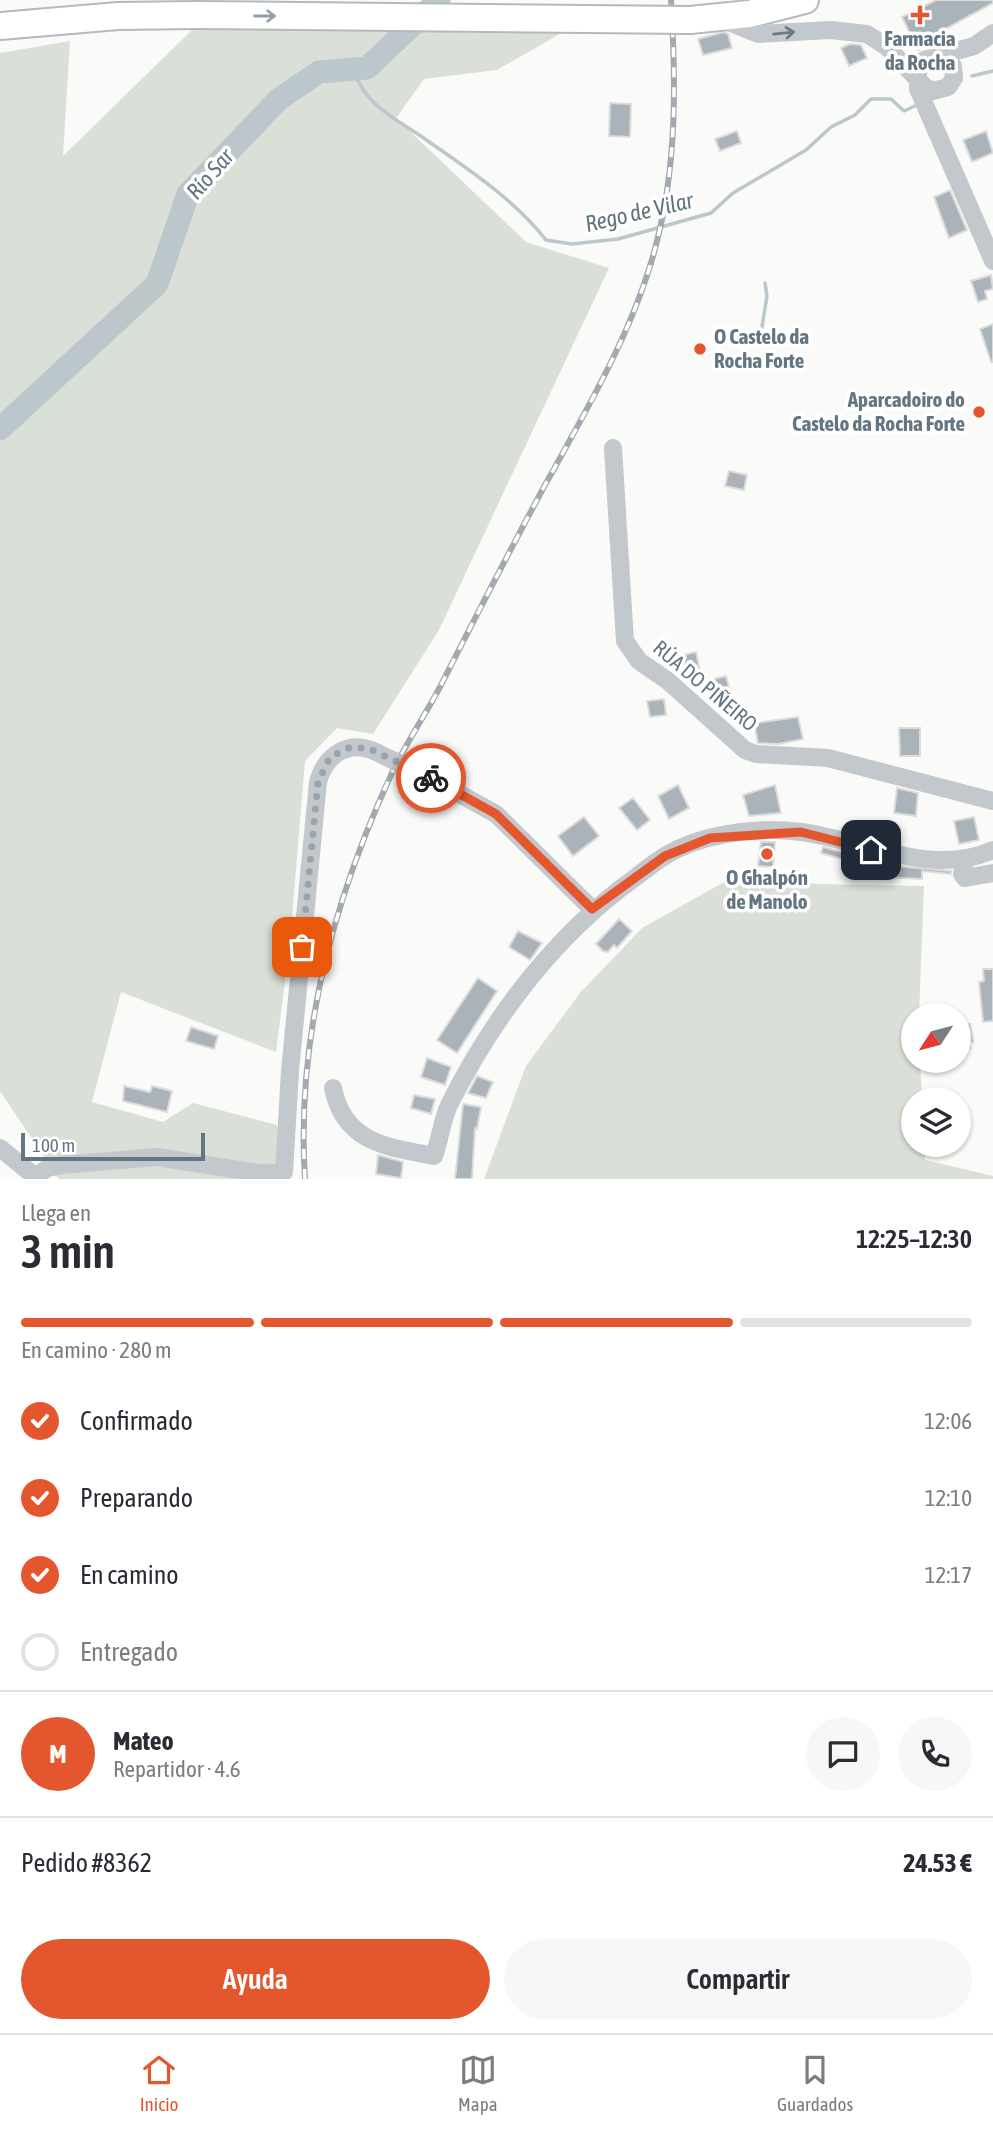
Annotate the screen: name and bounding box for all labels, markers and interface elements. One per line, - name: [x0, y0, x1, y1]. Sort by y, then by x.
- marker: Farmacia da Rocha: [912, 7, 928, 23]
- one-way arrow: [253, 9, 276, 22]
- one-way arrow: [772, 26, 795, 39]
- place label: Farmacia da Rocha: [884, 26, 956, 74]
- water label: Río Sar: [181, 143, 240, 204]
- water label: Rego de Vilar: [582, 187, 697, 237]
- place label: O Castelo da Rocha Forte: [714, 324, 809, 372]
- marker: O Castelo da Rocha Forte: [692, 341, 708, 357]
- place label: Aparcadoiro do Castelo da Rocha Forte: [792, 387, 965, 435]
- marker: Aparcadoiro do Castelo da Rocha Forte: [971, 404, 987, 420]
- street label: RÚA DO PIÑEIRO: [649, 635, 762, 736]
- courier: [396, 743, 466, 813]
- icon: bike: [412, 759, 450, 797]
- pin: [841, 820, 901, 880]
- icon: home: [852, 831, 890, 869]
- marker: O Ghalpón de Manolo: [759, 846, 775, 862]
- place label: O Ghalpón de Manolo: [726, 865, 808, 913]
- pin: [272, 917, 332, 977]
- icon: bag: [283, 928, 321, 966]
- north arrow: [901, 1003, 971, 1073]
- map controls: [901, 1003, 971, 1157]
- button: layers: [901, 1087, 971, 1157]
- scale bar: [21, 1130, 205, 1162]
- text: 100 m: [32, 1134, 75, 1156]
- text: Llega en: [21, 1200, 91, 1226]
- text: 12:25–12:30: [856, 1224, 972, 1254]
- text: 3 min: [21, 1225, 115, 1278]
- text: En camino · 280 m: [21, 1337, 172, 1363]
- icon: check: [21, 1402, 59, 1440]
- text: Confirmado: [80, 1406, 193, 1436]
- text: 12:06: [924, 1408, 972, 1434]
- icon: check: [21, 1479, 59, 1517]
- text: Preparando: [80, 1483, 193, 1513]
- text: 12:10: [925, 1485, 972, 1511]
- icon: check: [21, 1556, 59, 1594]
- text: En camino: [80, 1560, 179, 1590]
- text: 12:17: [925, 1562, 972, 1588]
- text: Entregado: [80, 1637, 178, 1667]
- button: chat: [806, 1717, 880, 1791]
- button: phone: [898, 1717, 972, 1791]
- text: Mateo: [113, 1726, 174, 1756]
- text: M: [49, 1739, 67, 1769]
- text: Repartidor · 4.6: [113, 1756, 240, 1782]
- text: Pedido #8362: [21, 1848, 152, 1878]
- text: 24.53 €: [903, 1848, 972, 1878]
- button: Ayuda: [21, 1939, 490, 2019]
- button: Compartir: [504, 1939, 972, 2019]
- tab: Inicio: [140, 2051, 179, 2115]
- tab: Mapa: [458, 2051, 497, 2115]
- tab: Guardados: [777, 2051, 853, 2115]

